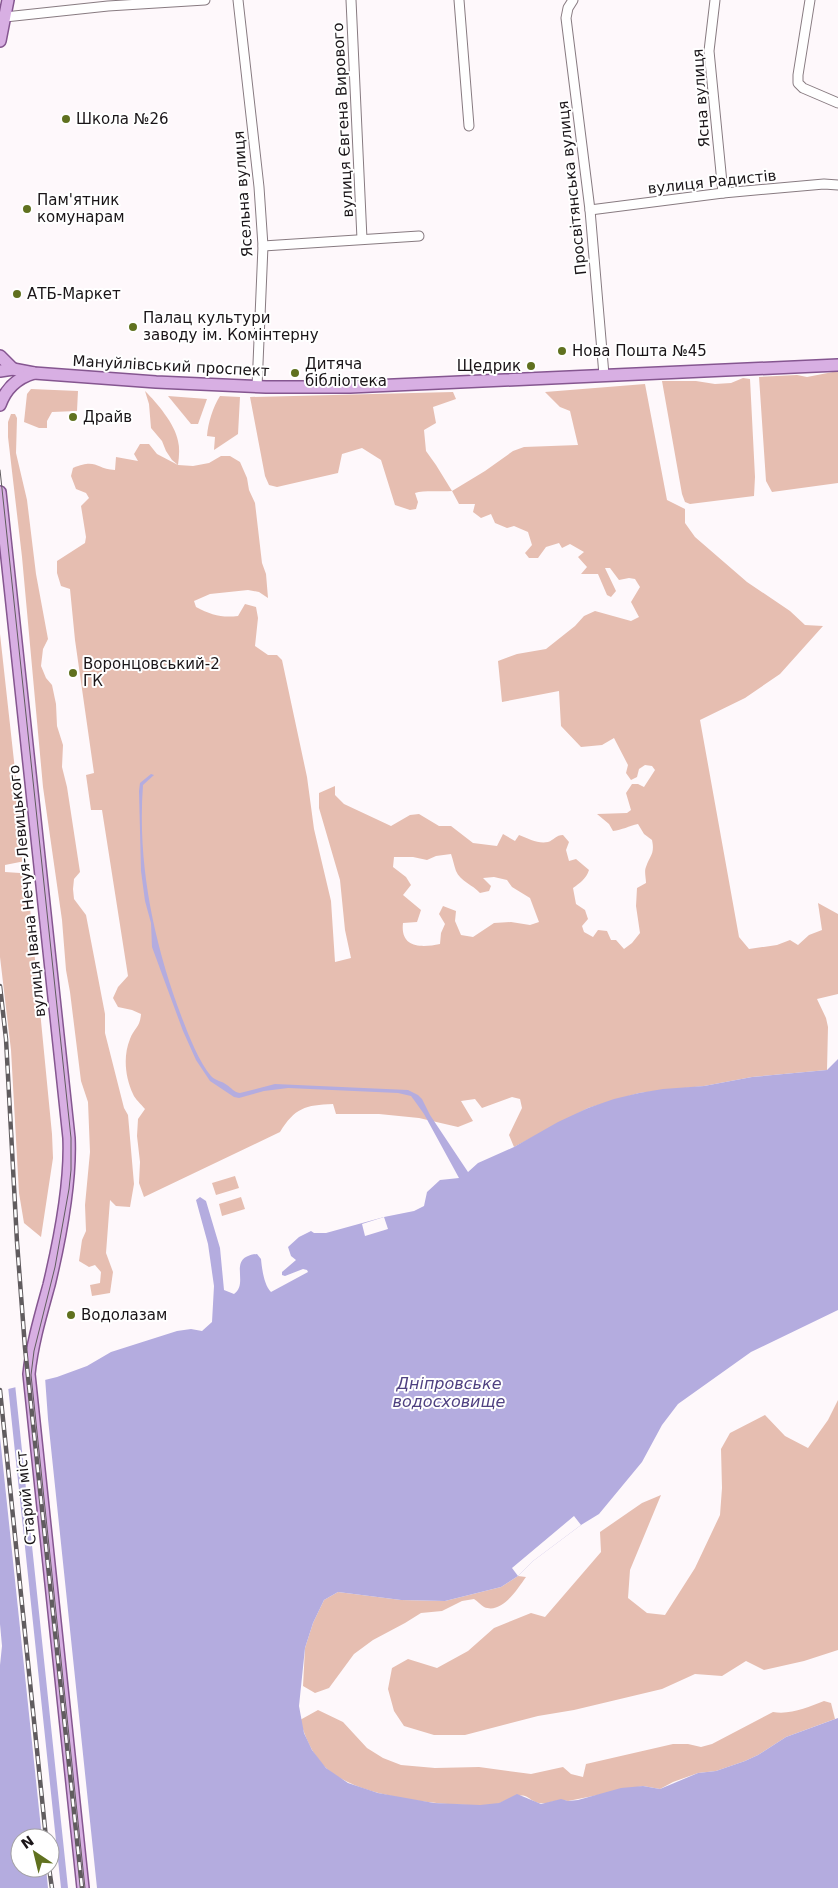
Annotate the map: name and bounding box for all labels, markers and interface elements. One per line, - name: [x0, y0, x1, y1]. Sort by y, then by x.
- street label: вулиця Євгена Вирового: [329, 22, 357, 218]
- street label: Ясна вулиця: [689, 48, 713, 148]
- street label: Просвітянська вулиця: [554, 100, 590, 276]
- place label: Школа №26: [76, 110, 169, 128]
- marker: Школа №26: [60, 113, 72, 125]
- street label: Ясельна вулиця: [230, 130, 256, 258]
- street label: вулиця Радистів: [647, 166, 777, 198]
- place label: Пам'ятник комунарам: [37, 191, 124, 226]
- marker: Пам'ятник комунарам: [21, 203, 33, 215]
- place label: АТБ-Маркет: [27, 285, 121, 303]
- marker: АТБ-Маркет: [11, 288, 23, 300]
- place label: Палац культури заводу ім. Комінтерну: [143, 309, 319, 344]
- marker: Палац культури заводу ім. Комінтерну: [127, 321, 139, 333]
- place label: Нова Пошта №45: [572, 342, 707, 360]
- marker: Нова Пошта №45: [556, 345, 568, 357]
- street label: Мануйлівський проспект: [72, 352, 270, 380]
- place label: Дитяча бібліотека: [305, 355, 387, 390]
- place label: Щедрик: [457, 357, 521, 375]
- marker: Щедрик: [525, 360, 537, 372]
- marker: Дитяча бібліотека: [289, 367, 301, 379]
- place label: Драйв: [83, 408, 132, 426]
- marker: Драйв: [67, 411, 79, 423]
- place label: Воронцовський-2 ГК: [83, 655, 220, 690]
- marker: Воронцовський-2 ГК: [67, 667, 79, 679]
- street label: вулиця Івана Нечуя-Левицького: [5, 764, 49, 1018]
- place label: Водолазам: [81, 1306, 167, 1324]
- marker: Водолазам: [65, 1309, 77, 1321]
- water label: Дніпровське водосховище: [393, 1374, 506, 1411]
- street label: Старий міст: [12, 1450, 40, 1546]
- north arrow: [10, 1828, 60, 1878]
- text: N: [18, 1832, 37, 1852]

